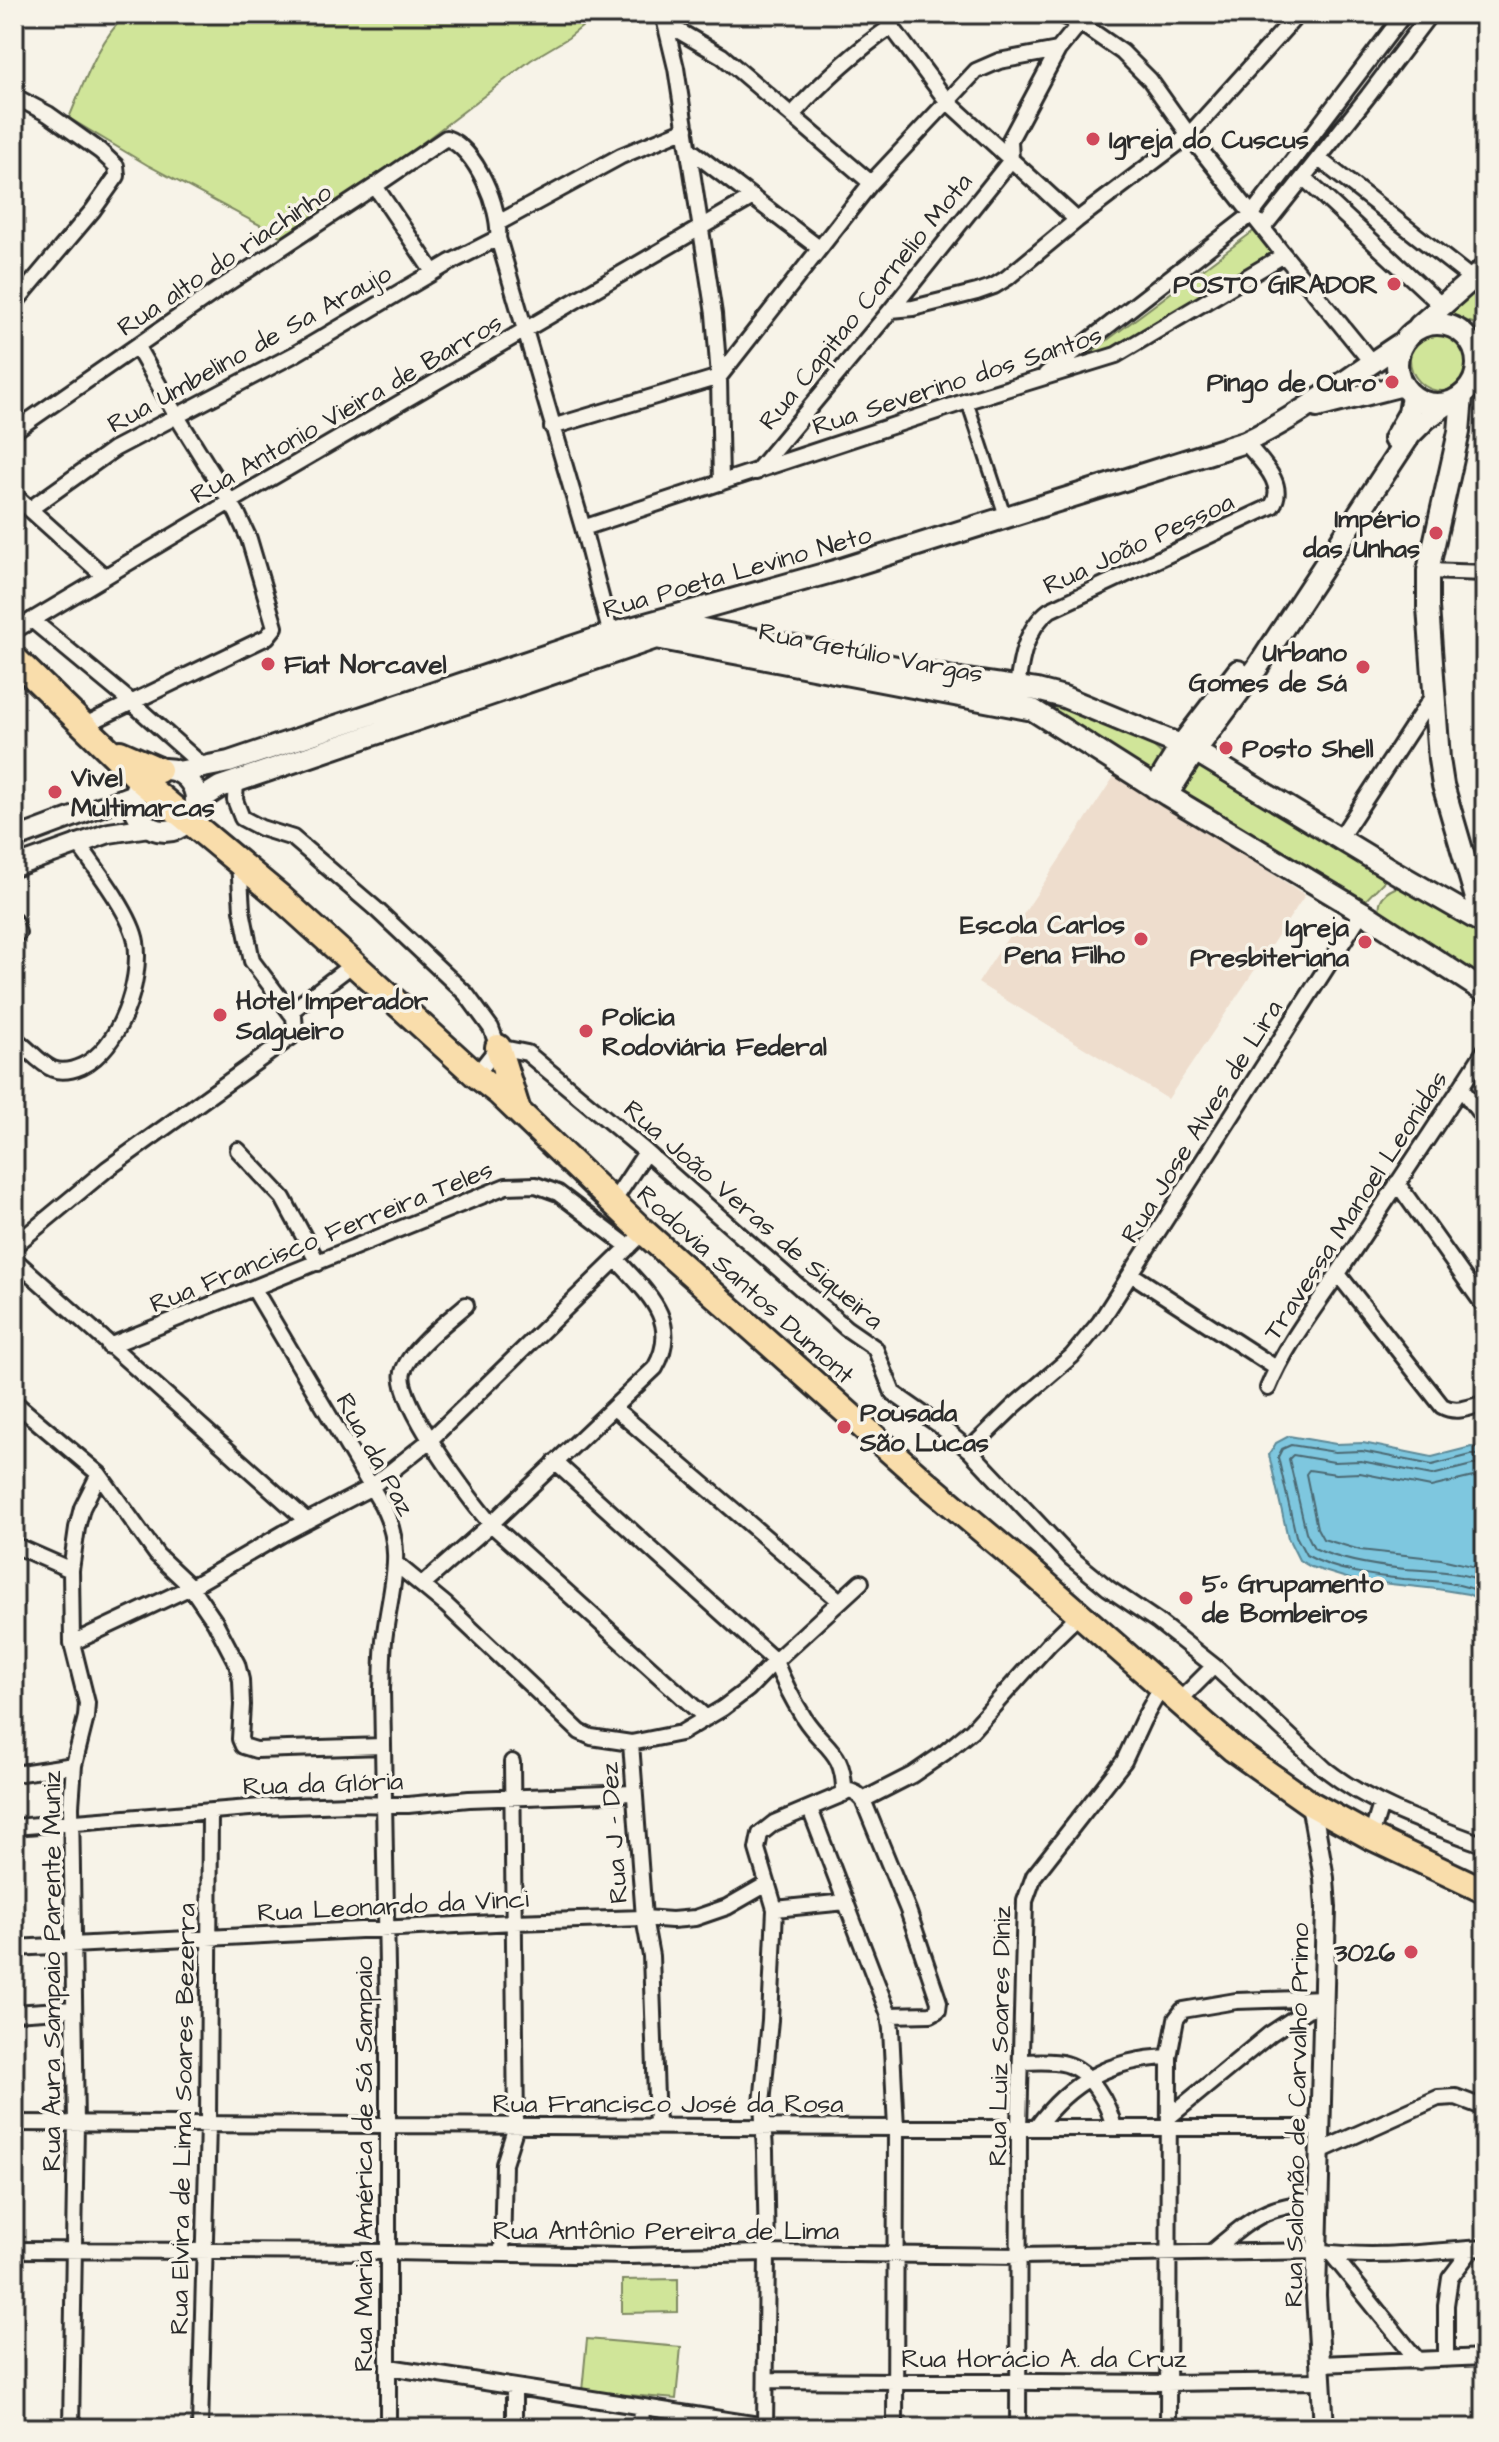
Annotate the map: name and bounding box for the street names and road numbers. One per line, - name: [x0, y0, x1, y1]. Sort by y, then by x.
- street label: Rua Capitao Cornelio Mota: [751, 165, 981, 438]
- street label: Rua alto do riachinho: [110, 174, 339, 345]
- street label: Rua Umbelino de Sa Araujo: [101, 255, 398, 442]
- street label: Rua Antonio Vieira de Barros: [184, 305, 509, 513]
- street label: Rua Severino dos Santos: [808, 317, 1107, 445]
- street label: Rua João Pessoa: [1037, 484, 1240, 604]
- street label: Rua Poeta Levino Neto: [599, 516, 876, 628]
- street label: Rua Getúlio Vargas: [755, 614, 986, 694]
- street label: Rua Jose Alves de Lira: [1112, 993, 1291, 1250]
- street label: Travessa Manoel Leonidas: [1255, 1064, 1457, 1348]
- street label: Rua João Veras de Siqueira: [615, 1092, 891, 1338]
- street label: Rua Francisco Ferreira Teles: [144, 1151, 498, 1322]
- street label: Rodovia Santos Dumont: [628, 1177, 863, 1393]
- street label: Rua da Paz: [327, 1387, 424, 1522]
- street label: Rua J - Dez: [591, 1761, 637, 1905]
- street label: Rua da Glória: [242, 1763, 404, 1805]
- street label: Rua Aura Sampaio Parente Muniz: [34, 1770, 70, 2171]
- street label: Rua Leonardo da Vinci: [256, 1881, 530, 1931]
- street label: Rua Elvira de Lima Soares Bezerra: [161, 1903, 205, 2335]
- street label: Rua Luiz Soares Diniz: [980, 1905, 1020, 2167]
- street label: Rua Salomão de Carvalho Primo: [1276, 1922, 1318, 2308]
- street label: Rua Maria América de Sá Sampaio: [346, 1956, 382, 2372]
- street label: Rua Francisco José da Rosa: [492, 2086, 844, 2122]
- street label: Rua Antônio Pereira de Lima: [493, 2213, 839, 2249]
- street label: Rua Horácio A. da Cruz: [901, 2341, 1187, 2377]

